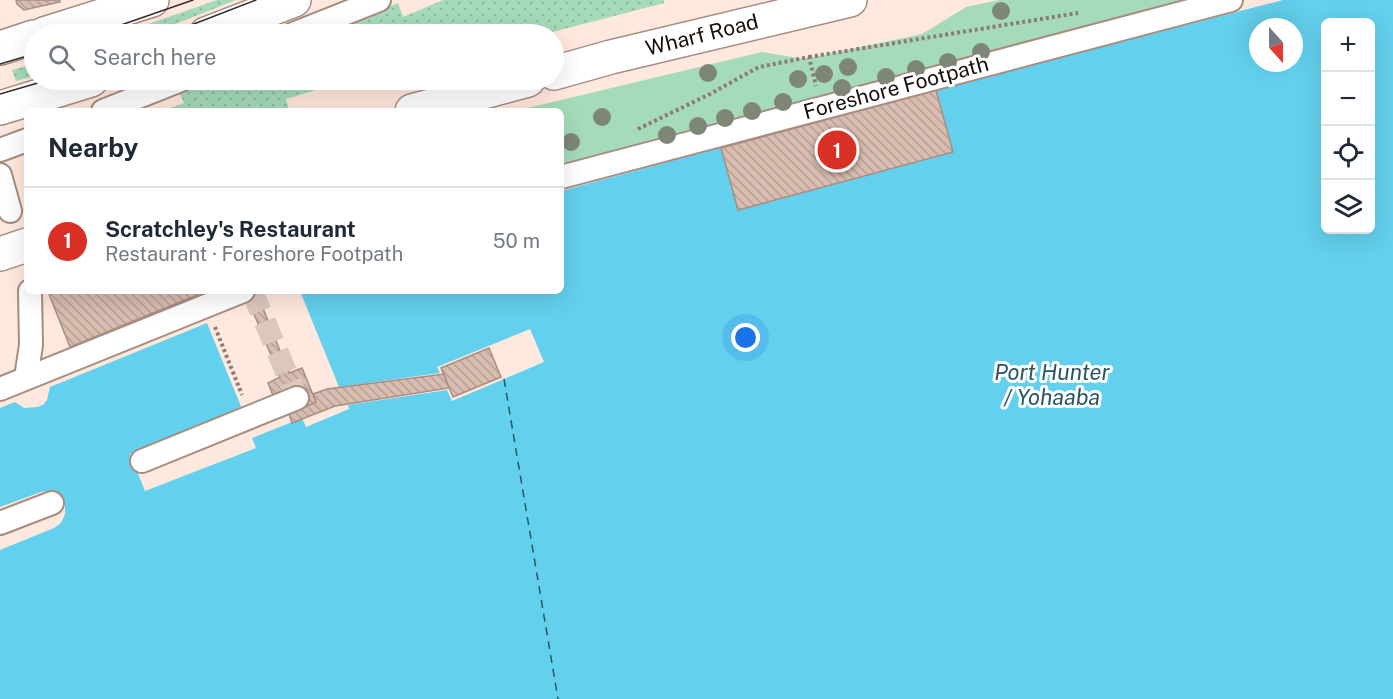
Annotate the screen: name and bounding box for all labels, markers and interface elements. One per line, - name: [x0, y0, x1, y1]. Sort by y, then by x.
- street label: Wharf Road: [643, 8, 761, 61]
- north arrow: [1249, 18, 1303, 72]
- map controls: [1321, 18, 1375, 234]
- button: +: [1321, 18, 1375, 72]
- search box: [24, 24, 564, 90]
- icon: search: [45, 41, 78, 74]
- text: Search here: [93, 44, 217, 70]
- street label: Foreshore Footpath: [800, 51, 991, 124]
- button: −: [1321, 72, 1375, 126]
- button: locate: [1321, 126, 1375, 180]
- pin: 1: [818, 128, 856, 172]
- text: Nearby: [48, 132, 138, 163]
- button: layers: [1321, 180, 1375, 234]
- text: Scratchley's Restaurant: [105, 216, 356, 242]
- text: 1: [63, 229, 72, 253]
- text: 50 m: [493, 229, 540, 253]
- text: Restaurant · Foreshore Footpath: [105, 242, 403, 266]
- your location: [731, 323, 760, 352]
- water label: Port Hunter / Yohaaba: [994, 359, 1111, 410]

